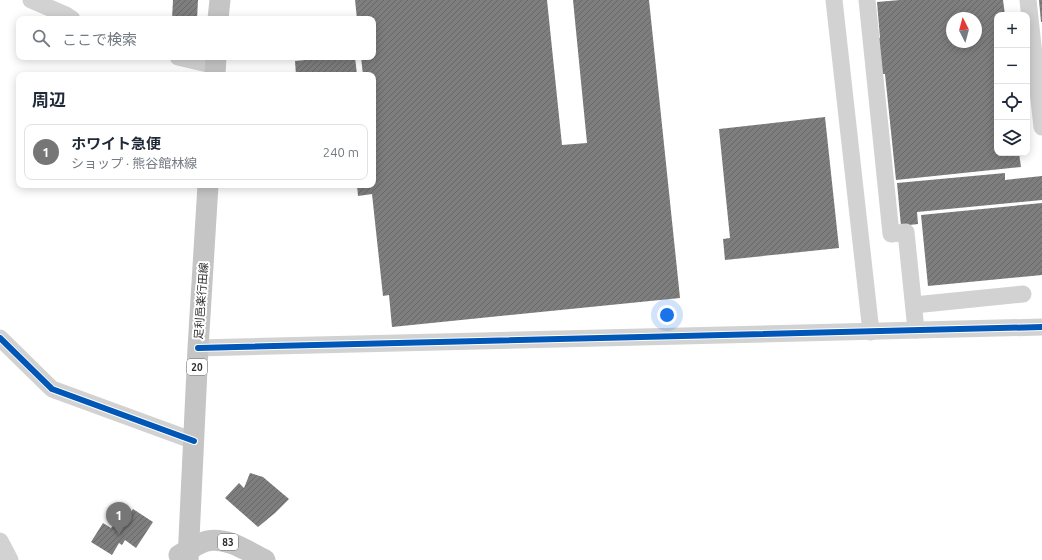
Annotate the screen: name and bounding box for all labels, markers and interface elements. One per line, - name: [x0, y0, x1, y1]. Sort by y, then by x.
- north arrow: [946, 12, 982, 48]
- map controls: [994, 12, 1030, 156]
- button: +: [994, 12, 1030, 48]
- search box: [16, 16, 376, 60]
- icon: search: [30, 27, 52, 49]
- text: ここで検索: [62, 31, 137, 48]
- button: −: [994, 48, 1030, 84]
- button: locate: [994, 84, 1030, 120]
- text: 周辺: [32, 90, 66, 109]
- button: layers: [994, 120, 1030, 156]
- text: ホワイト急便: [71, 135, 161, 152]
- text: 1: [42, 145, 50, 159]
- text: 240 m: [323, 145, 359, 159]
- text: ショップ · 熊谷館林線: [71, 156, 197, 170]
- street label: 足利邑楽行田線: [192, 262, 210, 340]
- your location: [657, 305, 677, 325]
- road number: 20: [187, 359, 207, 375]
- pin: 1: [106, 502, 132, 535]
- road number: 83: [218, 534, 238, 550]

